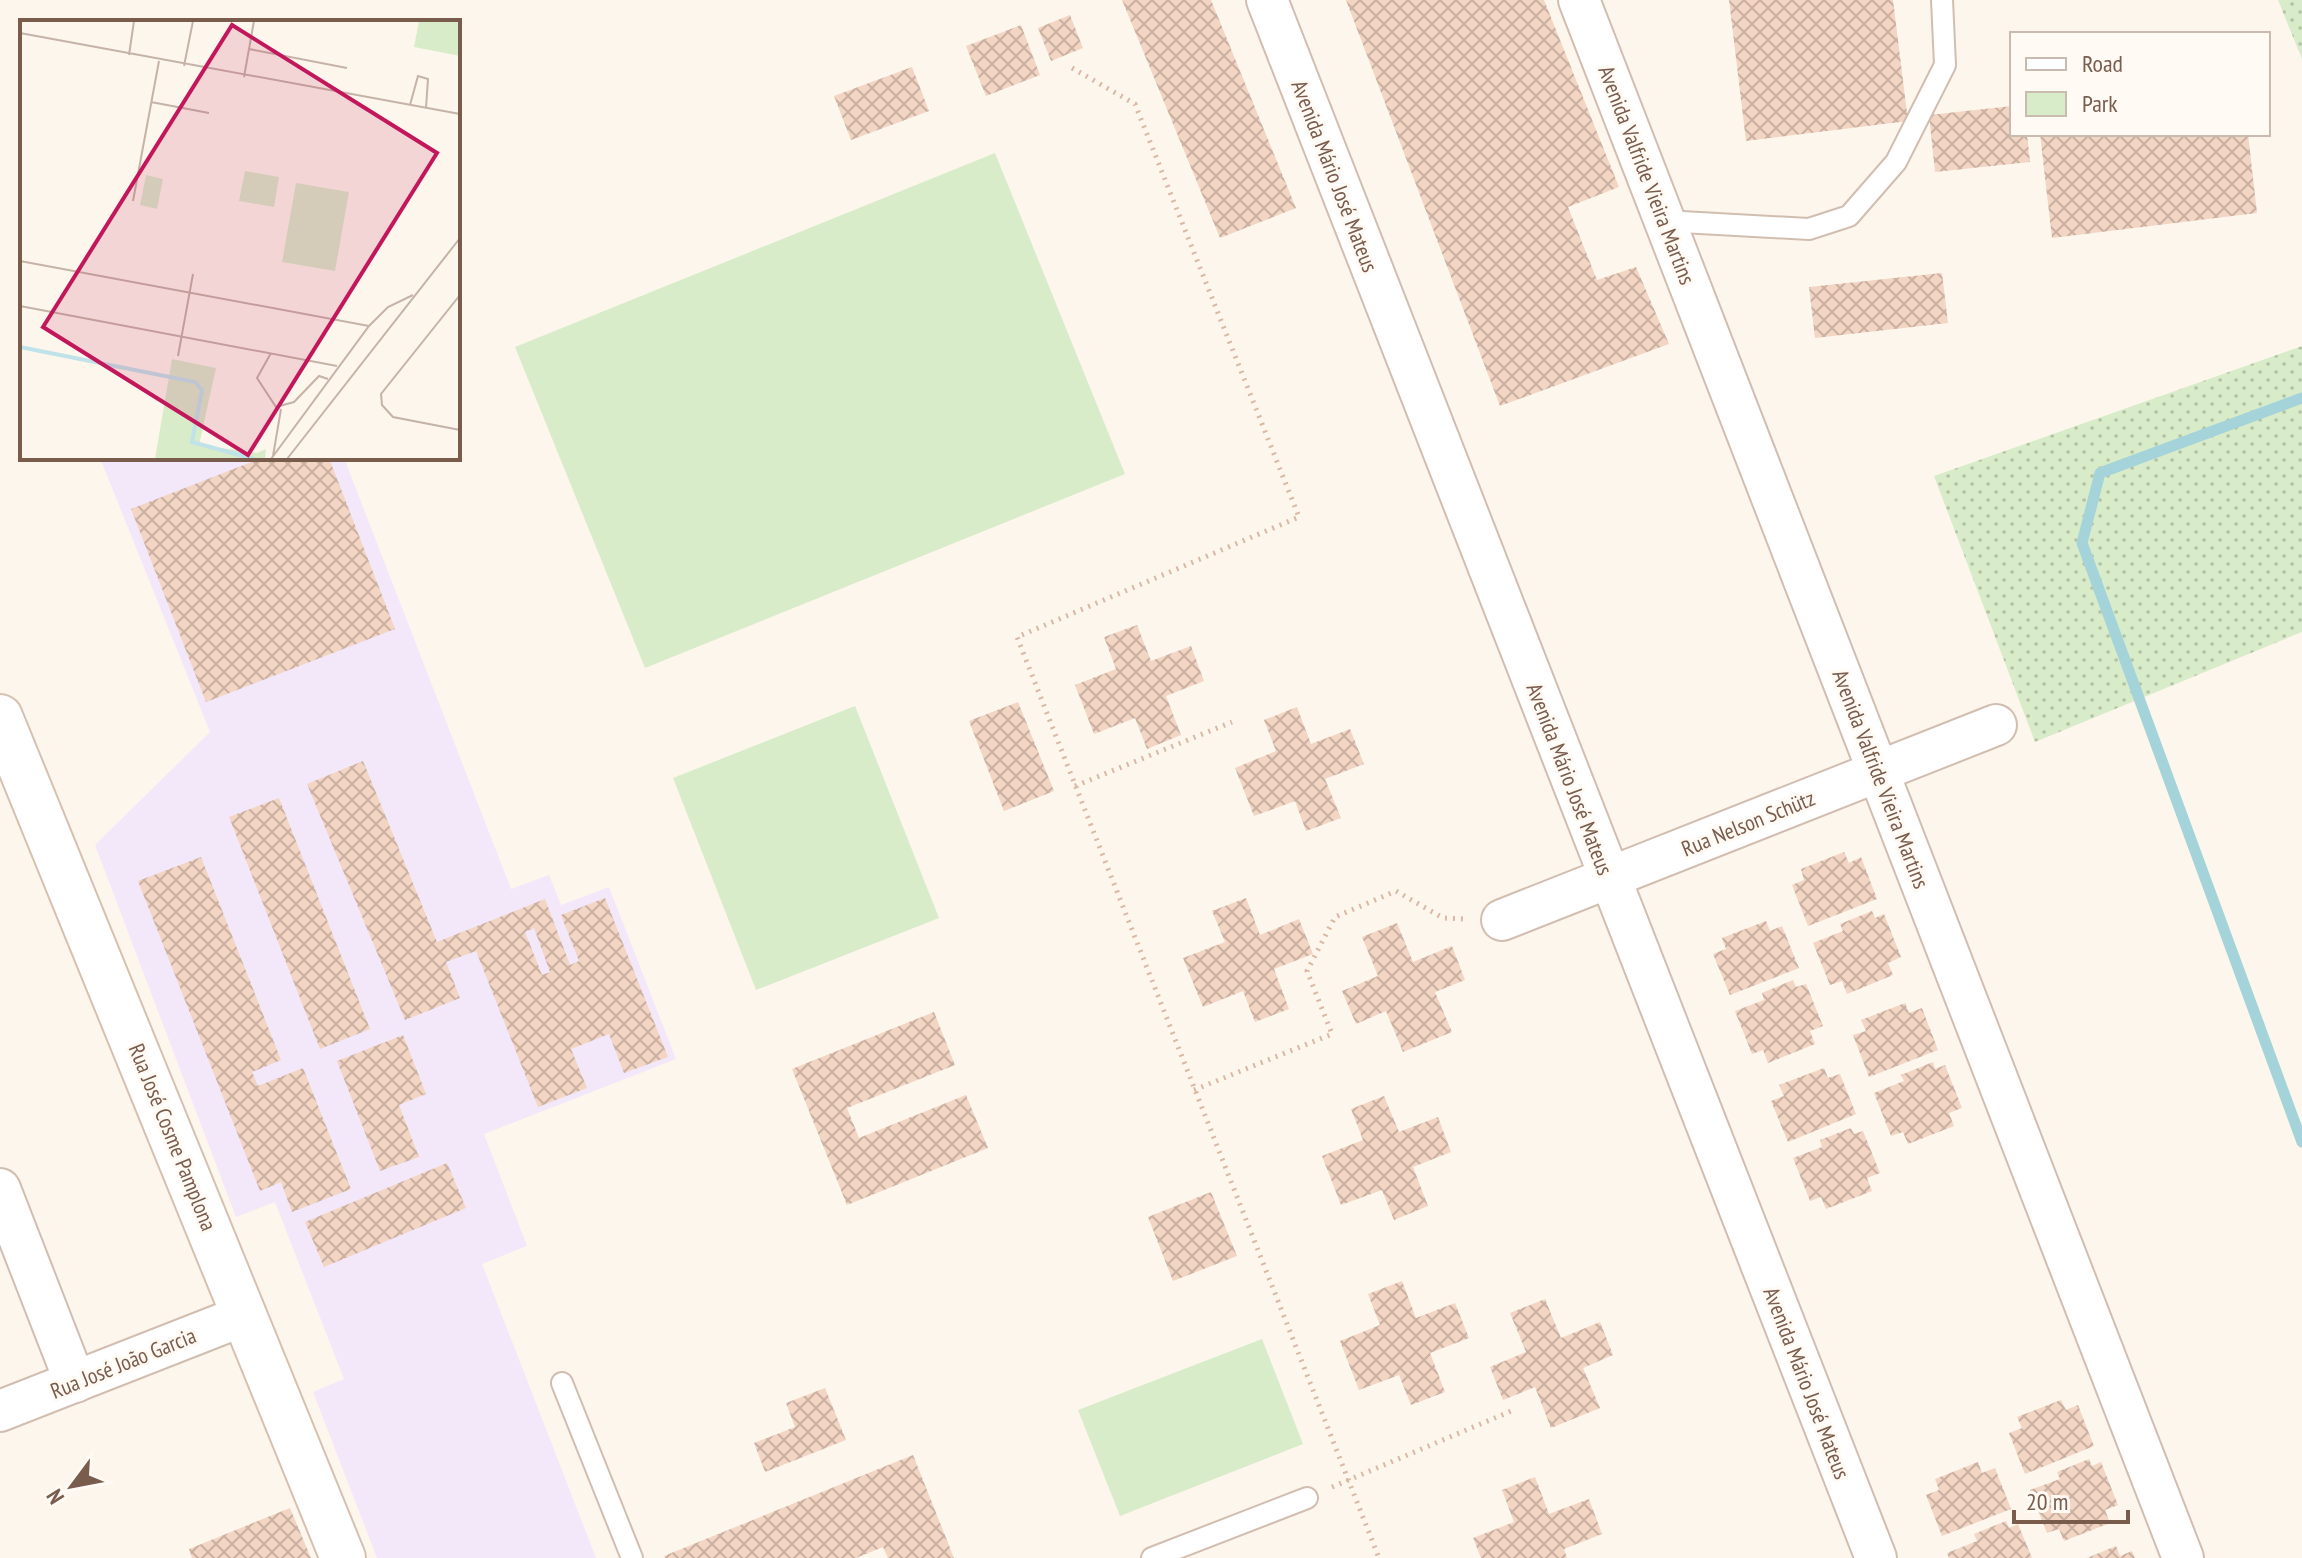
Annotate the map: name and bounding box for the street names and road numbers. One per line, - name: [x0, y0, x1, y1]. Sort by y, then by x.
- street label: Avenida Valfride Vieira Martins: [1592, 62, 1702, 288]
- street label: Avenida Mário José Mateus: [1285, 76, 1385, 276]
- street label: Avenida Valfride Vieira Martins: [1826, 666, 1936, 892]
- street label: Avenida Mário José Mateus: [1520, 679, 1620, 879]
- street label: Rua Nelson Schütz: [1677, 784, 1819, 862]
- street label: Rua José Cosme Pamplona: [123, 1039, 223, 1235]
- street label: Avenida Mário José Mateus: [1757, 1283, 1857, 1483]
- street label: Rua José João Garcia: [46, 1321, 200, 1405]

